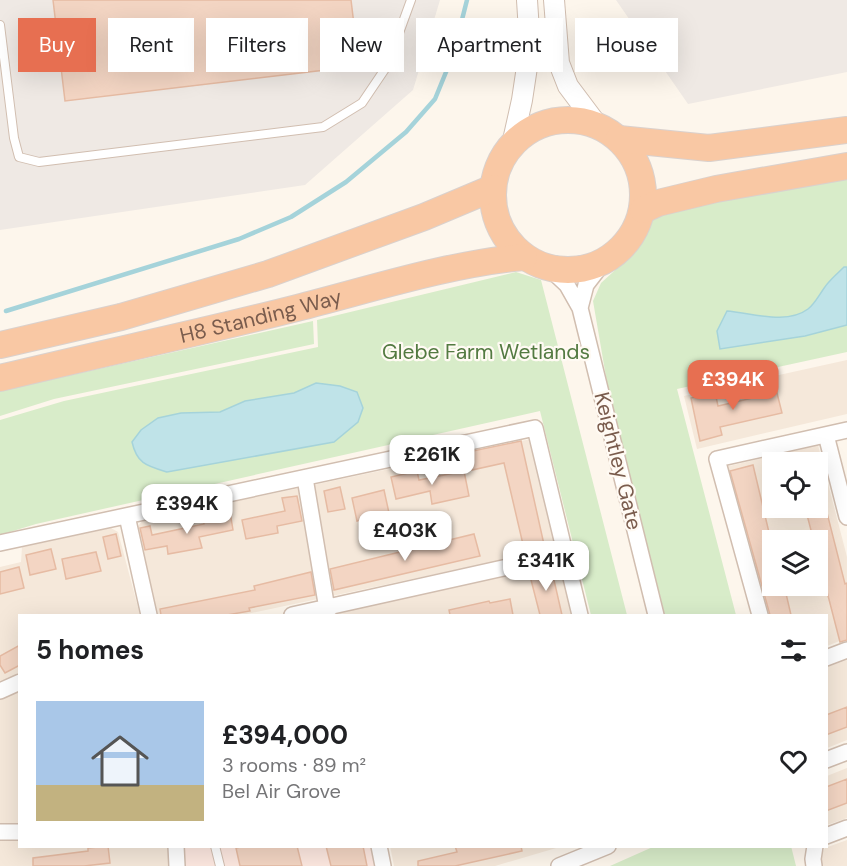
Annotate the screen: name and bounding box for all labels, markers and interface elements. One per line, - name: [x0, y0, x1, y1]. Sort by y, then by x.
- chip: Buy: [18, 18, 96, 72]
- chip: Rent: [108, 18, 194, 72]
- chip: Filters: [206, 18, 308, 72]
- chip: New: [320, 18, 404, 72]
- chip: Apartment: [416, 18, 563, 72]
- chip: House: [575, 18, 678, 72]
- street label: H8 Standing Way: [177, 283, 345, 350]
- park label: Glebe Farm Wetlands: [382, 338, 590, 366]
- pin: £394K: [691, 360, 775, 411]
- text: £394K: [702, 366, 764, 392]
- street label: Keightley Gate: [587, 389, 649, 533]
- pin: £261K: [390, 435, 474, 486]
- text: £261K: [403, 441, 461, 467]
- map controls: [762, 452, 828, 596]
- button: locate: [762, 452, 828, 518]
- pin: £394K: [145, 484, 229, 535]
- text: £394K: [156, 490, 218, 516]
- pin: £403K: [363, 511, 447, 562]
- text: £403K: [373, 517, 437, 543]
- button: layers: [762, 530, 828, 596]
- pin: £341K: [504, 541, 588, 592]
- text: £341K: [517, 547, 575, 573]
- text: 5 homes: [36, 633, 144, 667]
- icon: filters: [777, 634, 810, 667]
- text: £394,000: [222, 718, 348, 752]
- icon: home: [84, 725, 156, 797]
- icon: heart: [777, 745, 810, 778]
- text: 3 rooms · 89 m²: [222, 752, 366, 778]
- text: Bel Air Grove: [222, 778, 341, 804]

